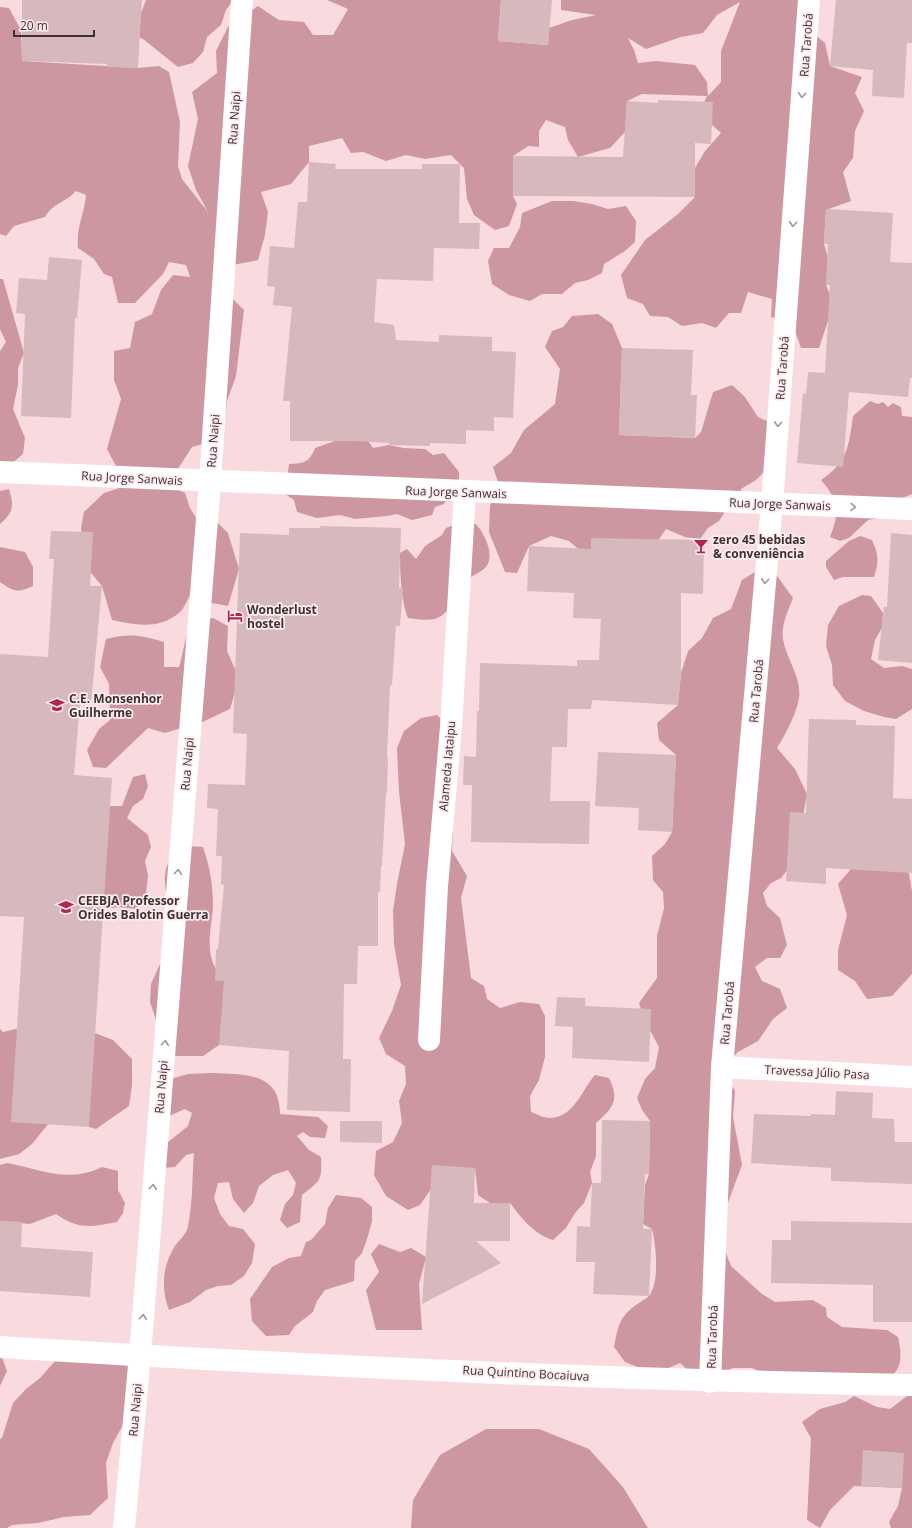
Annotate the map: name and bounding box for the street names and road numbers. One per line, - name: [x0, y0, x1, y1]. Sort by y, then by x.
- street label: Rua Tarobá: [795, 13, 817, 77]
- street label: Rua Naipi: [224, 91, 244, 145]
- street label: Rua Tarobá: [771, 336, 793, 400]
- street label: Rua Naipi: [203, 414, 223, 468]
- street label: Rua Jorge Sanwais: [81, 467, 183, 489]
- street label: Rua Jorge Sanwais: [405, 482, 507, 502]
- street label: Rua Jorge Sanwais: [729, 494, 831, 514]
- street label: Rua Tarobá: [745, 658, 767, 724]
- street label: Alameda Iataipu: [435, 720, 459, 812]
- street label: Rua Naipi: [176, 737, 198, 791]
- street label: Rua Tarobá: [716, 980, 738, 1046]
- street label: Rua Naipi: [150, 1060, 172, 1114]
- street label: Travessa Júlio Pasa: [764, 1061, 870, 1083]
- street label: Rua Tarobá: [702, 1305, 722, 1369]
- street label: Rua Quintino Bocaiuva: [462, 1361, 590, 1385]
- street label: Rua Naipi: [124, 1383, 146, 1437]

